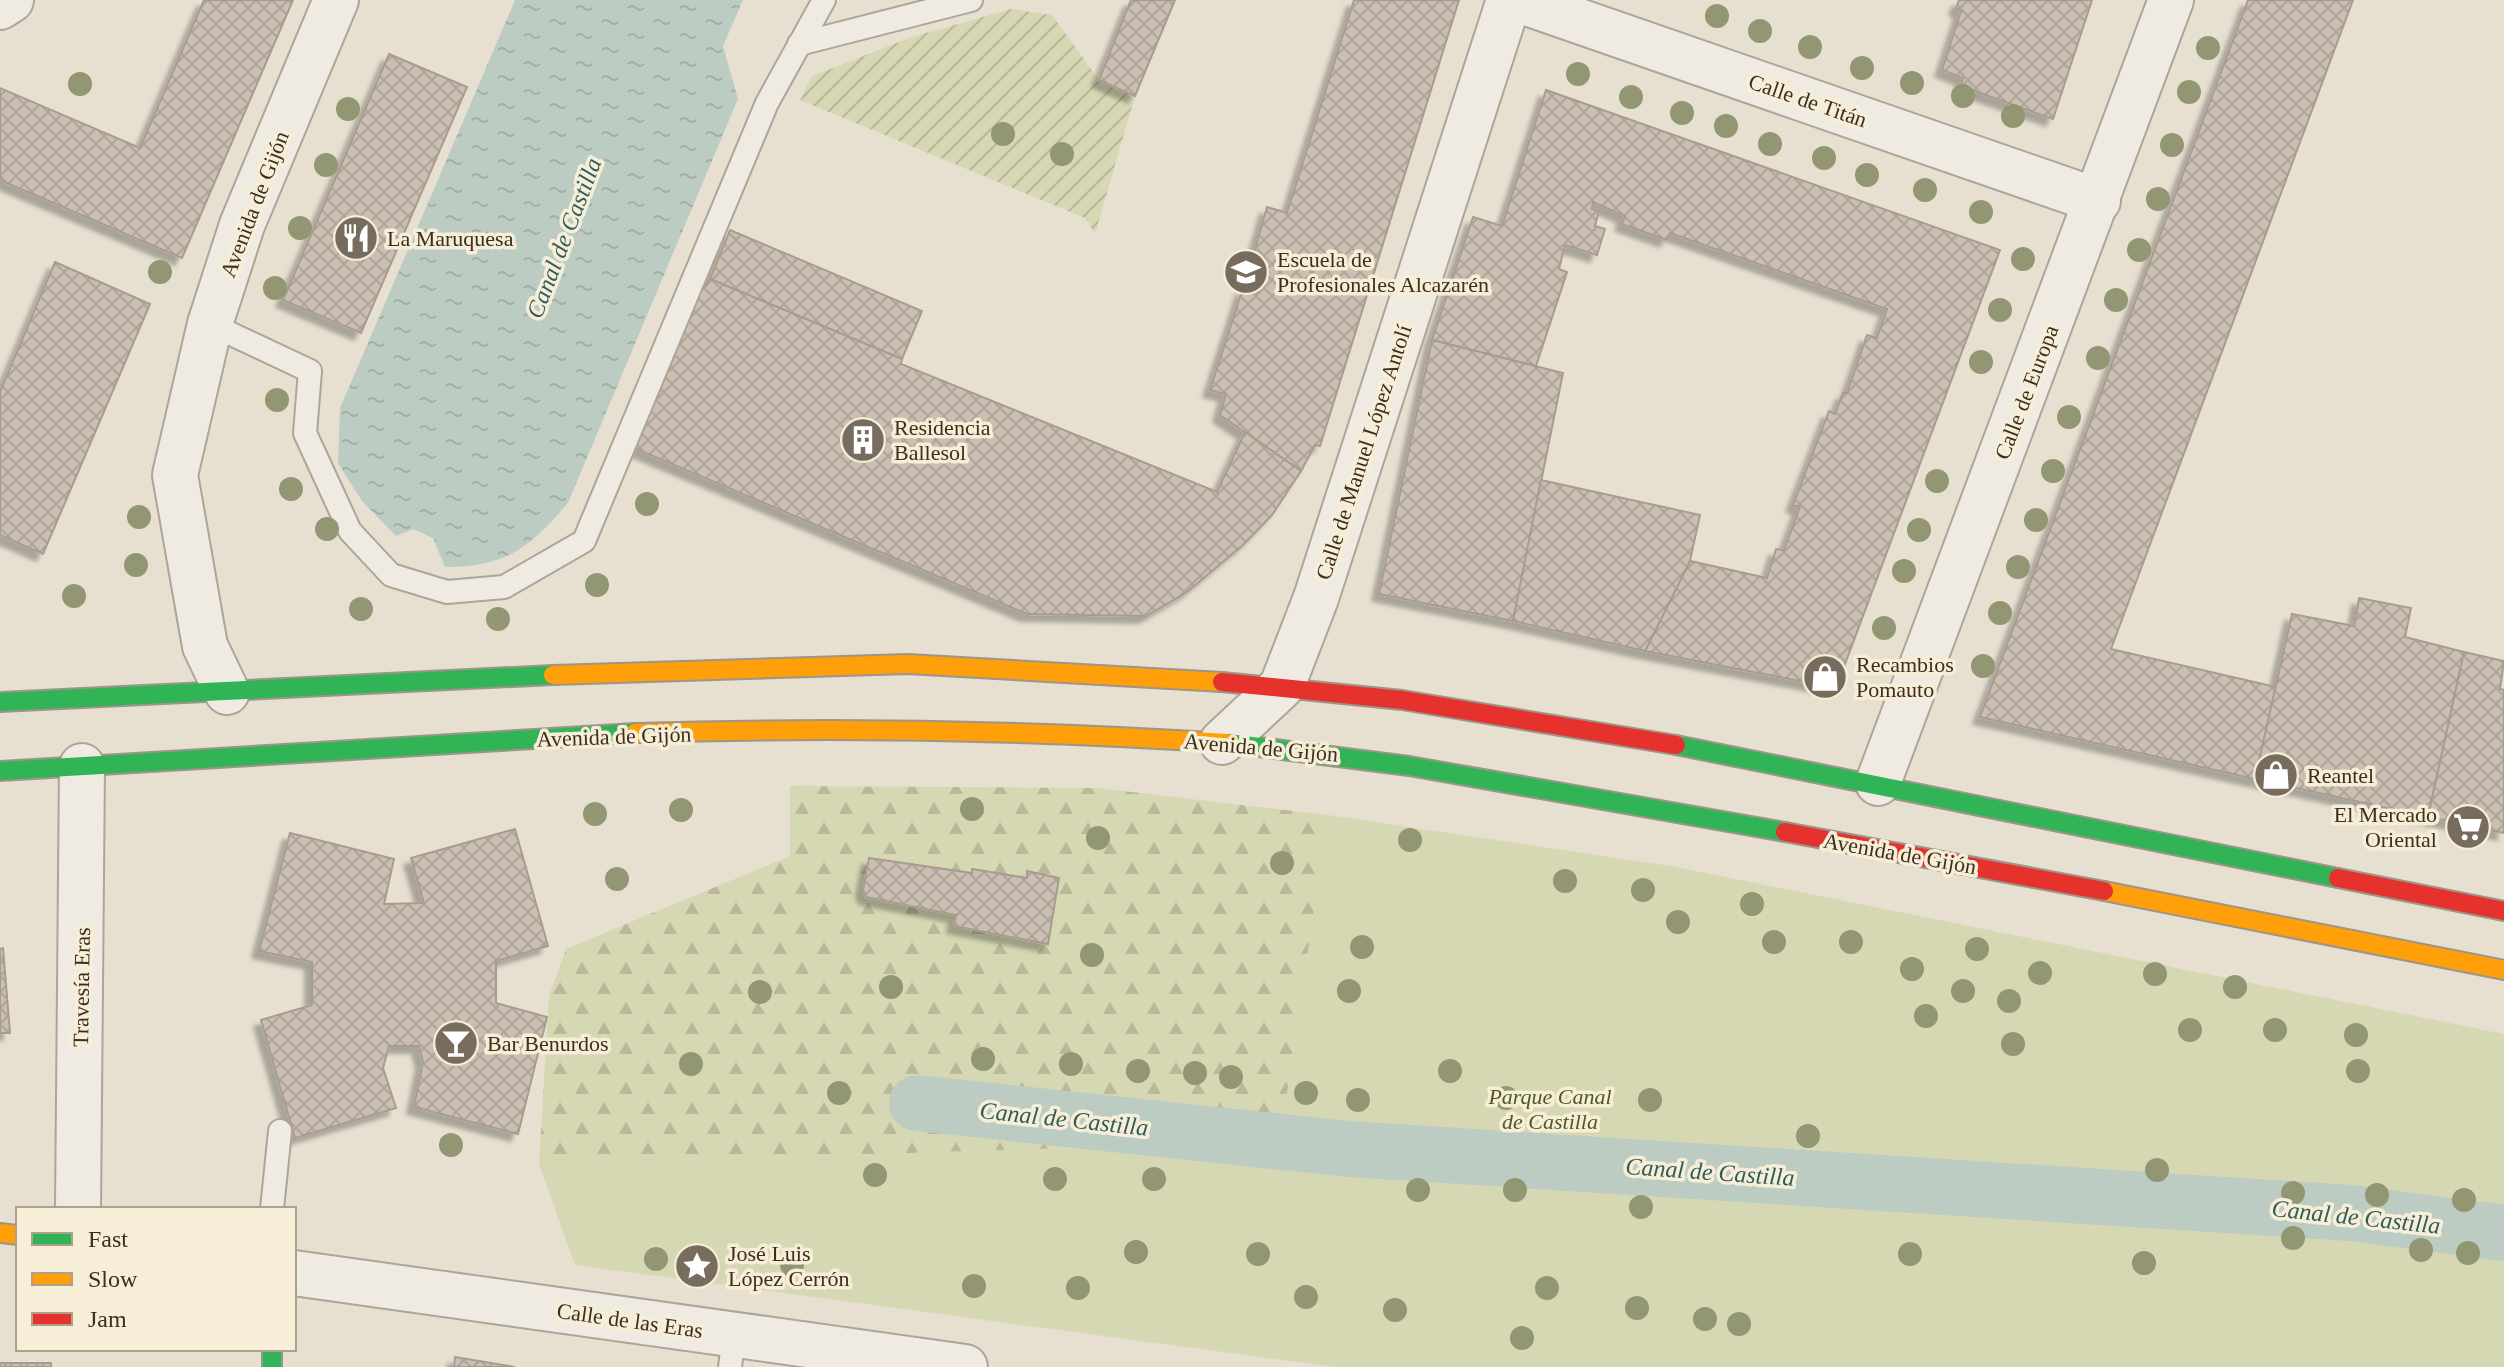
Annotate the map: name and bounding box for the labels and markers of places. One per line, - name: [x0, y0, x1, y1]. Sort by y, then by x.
- restaurant icon: La Maruquesa: [332, 214, 380, 262]
- place label: La Maruquesa: [387, 226, 514, 251]
- place label: Escuela de Profesionales Alcazarén: [1277, 247, 1489, 297]
- school or university icon: Escuela de Profesionales Alcazarén: [1222, 248, 1270, 296]
- place label: Residencia Ballesol: [894, 415, 991, 465]
- building icon: Residencia Ballesol: [839, 416, 887, 464]
- place label: Recambios Pomauto: [1856, 652, 1954, 702]
- shop icon: Recambios Pomauto: [1801, 653, 1849, 701]
- shop icon: Reantel: [2252, 751, 2300, 799]
- place label: Reantel: [2307, 763, 2374, 788]
- place label: El Mercado Oriental: [2334, 802, 2437, 852]
- supermarket icon: El Mercado Oriental: [2444, 803, 2492, 851]
- bar icon: Bar Benurdos: [432, 1019, 480, 1067]
- place label: Bar Benurdos: [487, 1031, 609, 1056]
- place label: José Luis López Cerrón: [728, 1241, 850, 1291]
- place icon: José Luis López Cerrón: [673, 1242, 721, 1290]

